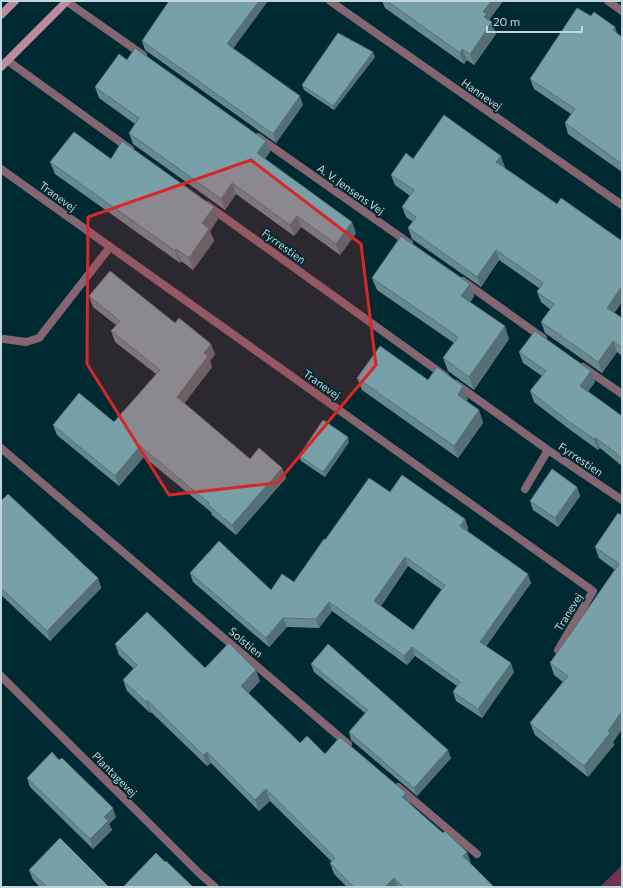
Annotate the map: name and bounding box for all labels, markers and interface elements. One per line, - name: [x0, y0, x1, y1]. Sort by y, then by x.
- scale bar: [487, 8, 582, 34]
- text: 20 m: [493, 14, 520, 28]
- street label: Hannevej: [459, 75, 505, 113]
- street label: A. V. Jensens Vej: [314, 161, 387, 218]
- street label: Tranevej: [37, 178, 79, 214]
- street label: Fyrrestien: [260, 226, 308, 266]
- street label: Tranevej: [301, 367, 343, 402]
- street label: Fyrrestien: [556, 439, 606, 479]
- street label: Tranevej: [551, 591, 585, 633]
- street label: Solstien: [226, 624, 266, 660]
- street label: Plantagevej: [90, 749, 140, 799]

